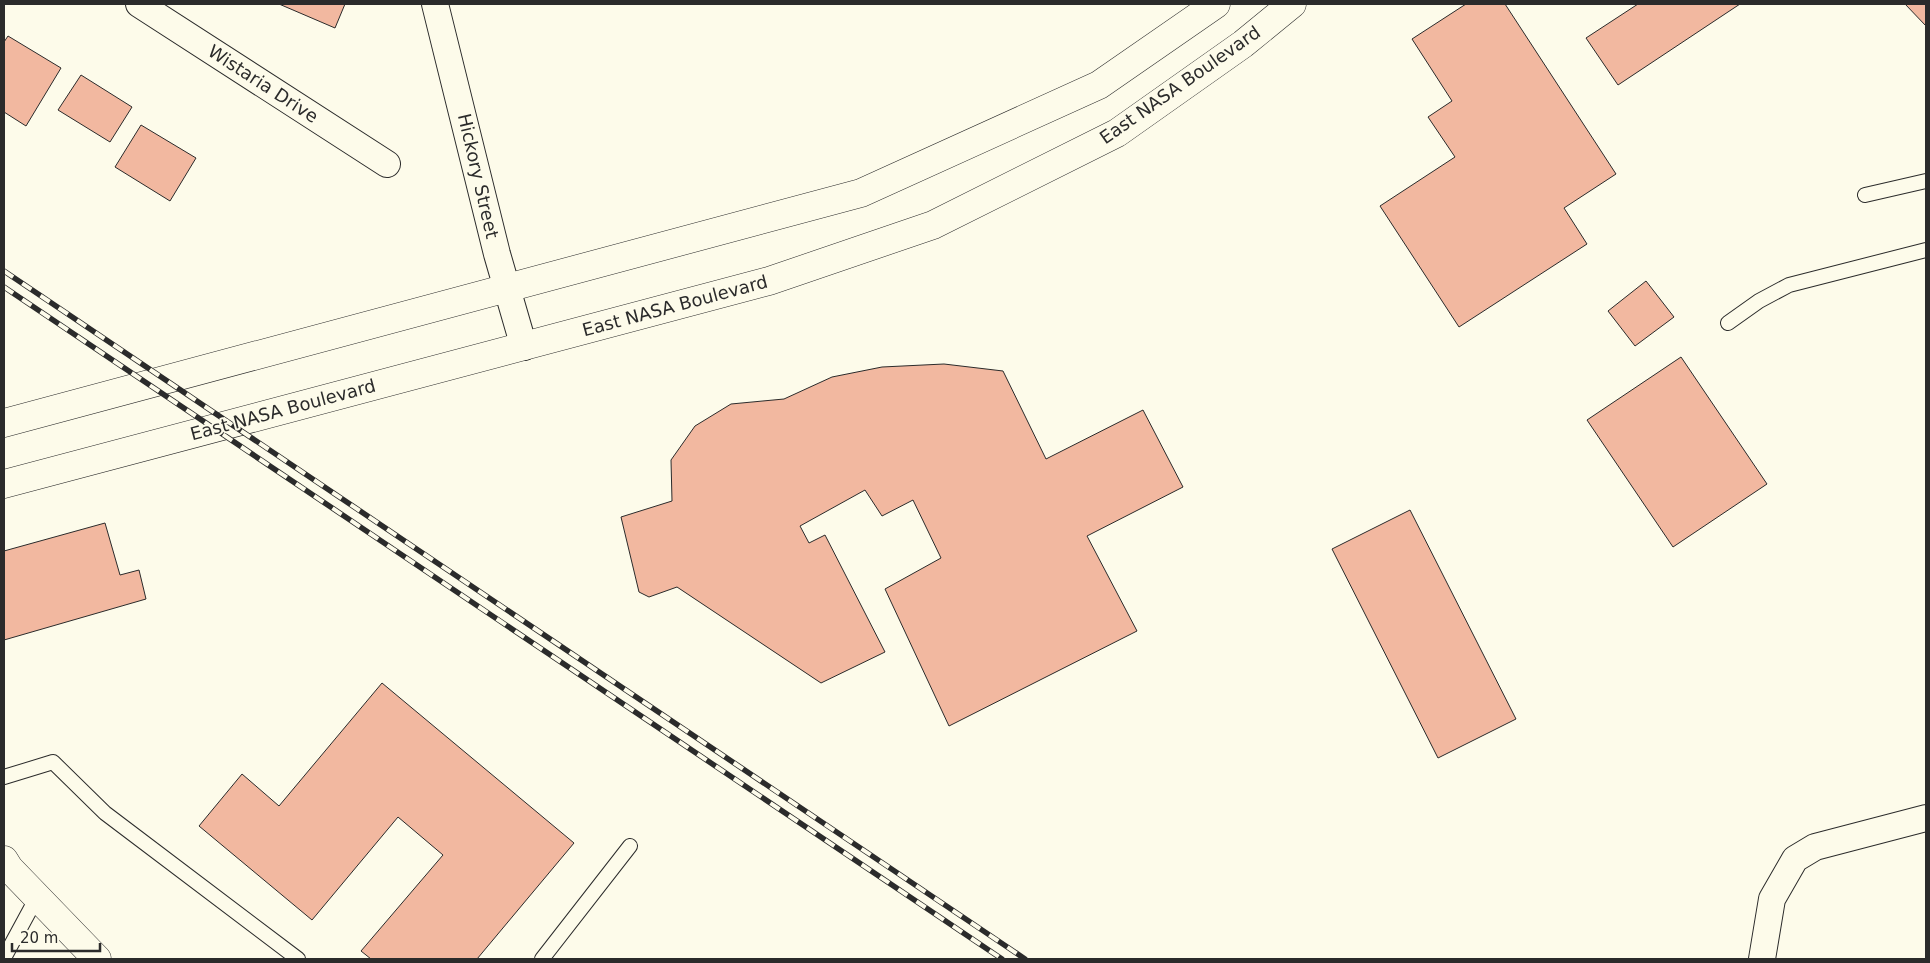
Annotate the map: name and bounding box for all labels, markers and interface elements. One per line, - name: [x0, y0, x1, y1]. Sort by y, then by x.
- street label: East NASA Boulevard: [1095, 21, 1264, 148]
- street label: Wistaria Drive: [204, 40, 322, 127]
- street label: Hickory Street: [454, 111, 503, 240]
- street label: East NASA Boulevard: [580, 271, 770, 340]
- street label: East NASA Boulevard: [188, 375, 378, 444]
- scale bar: [12, 920, 100, 952]
- text: 20 m: [20, 929, 58, 947]

